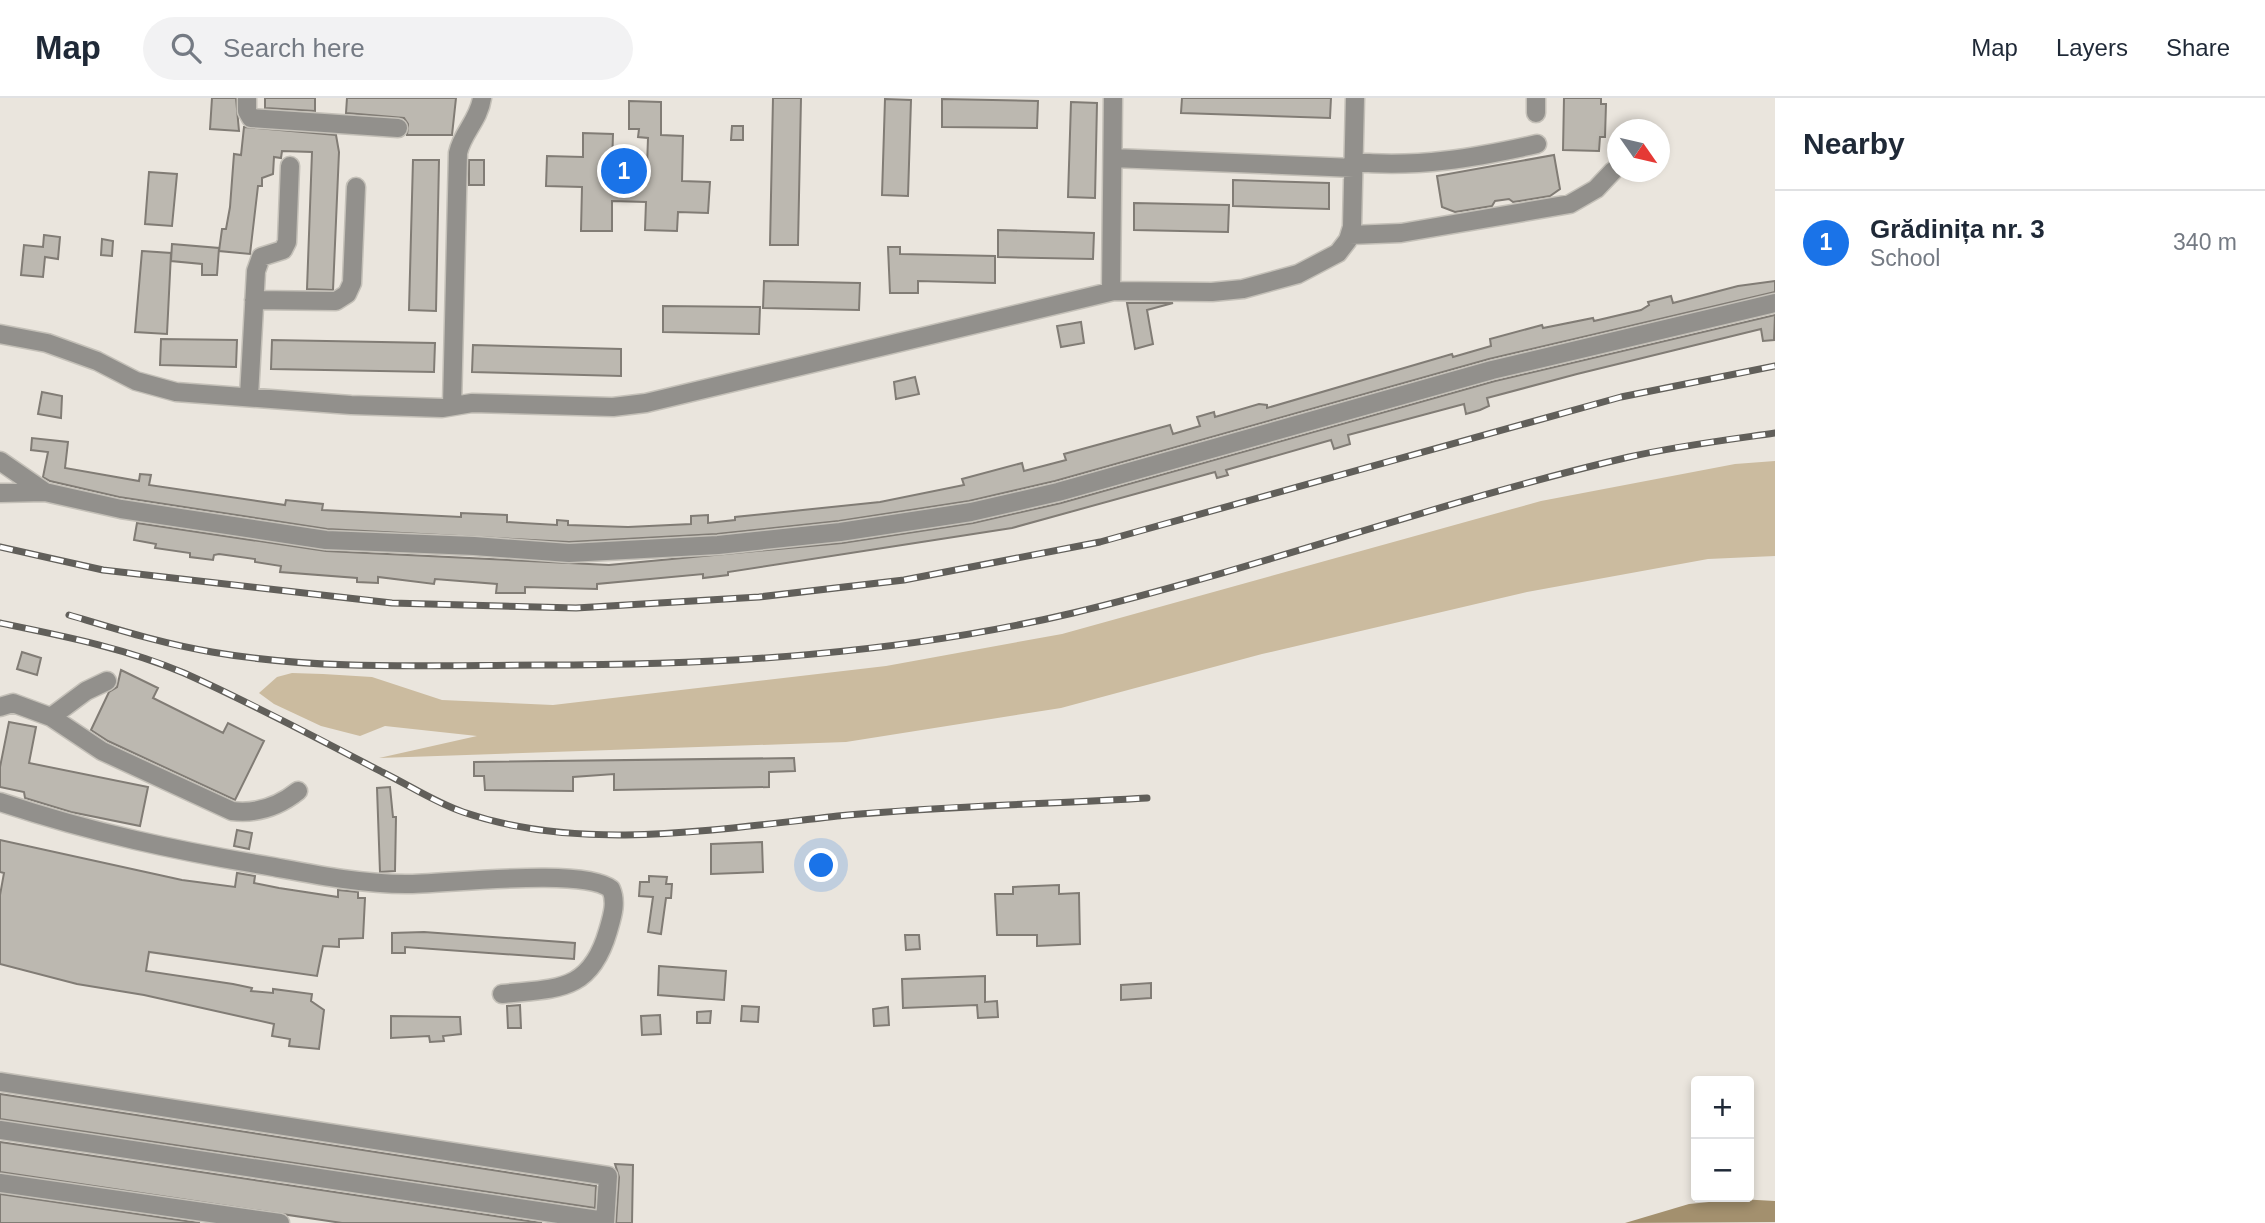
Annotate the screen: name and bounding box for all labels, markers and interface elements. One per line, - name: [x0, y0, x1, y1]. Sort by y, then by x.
- search box: [143, 17, 633, 80]
- text: Map: [35, 29, 101, 66]
- icon: search: [167, 29, 205, 67]
- text: Search here: [223, 33, 365, 63]
- text: Map: [1971, 34, 2018, 61]
- text: Layers: [2056, 34, 2128, 61]
- text: Share: [2166, 34, 2230, 61]
- north arrow: [1607, 119, 1670, 182]
- text: Nearby: [1803, 127, 1905, 160]
- pin: 1: [601, 145, 647, 197]
- text: Grădinița nr. 3: [1870, 214, 2045, 244]
- text: 1: [1820, 229, 1832, 255]
- text: 340 m: [2173, 229, 2237, 255]
- text: School: [1870, 245, 1940, 271]
- your location: [804, 848, 838, 882]
- map controls: [1691, 1076, 1754, 1202]
- button: +: [1691, 1076, 1754, 1139]
- button: −: [1691, 1139, 1754, 1202]

